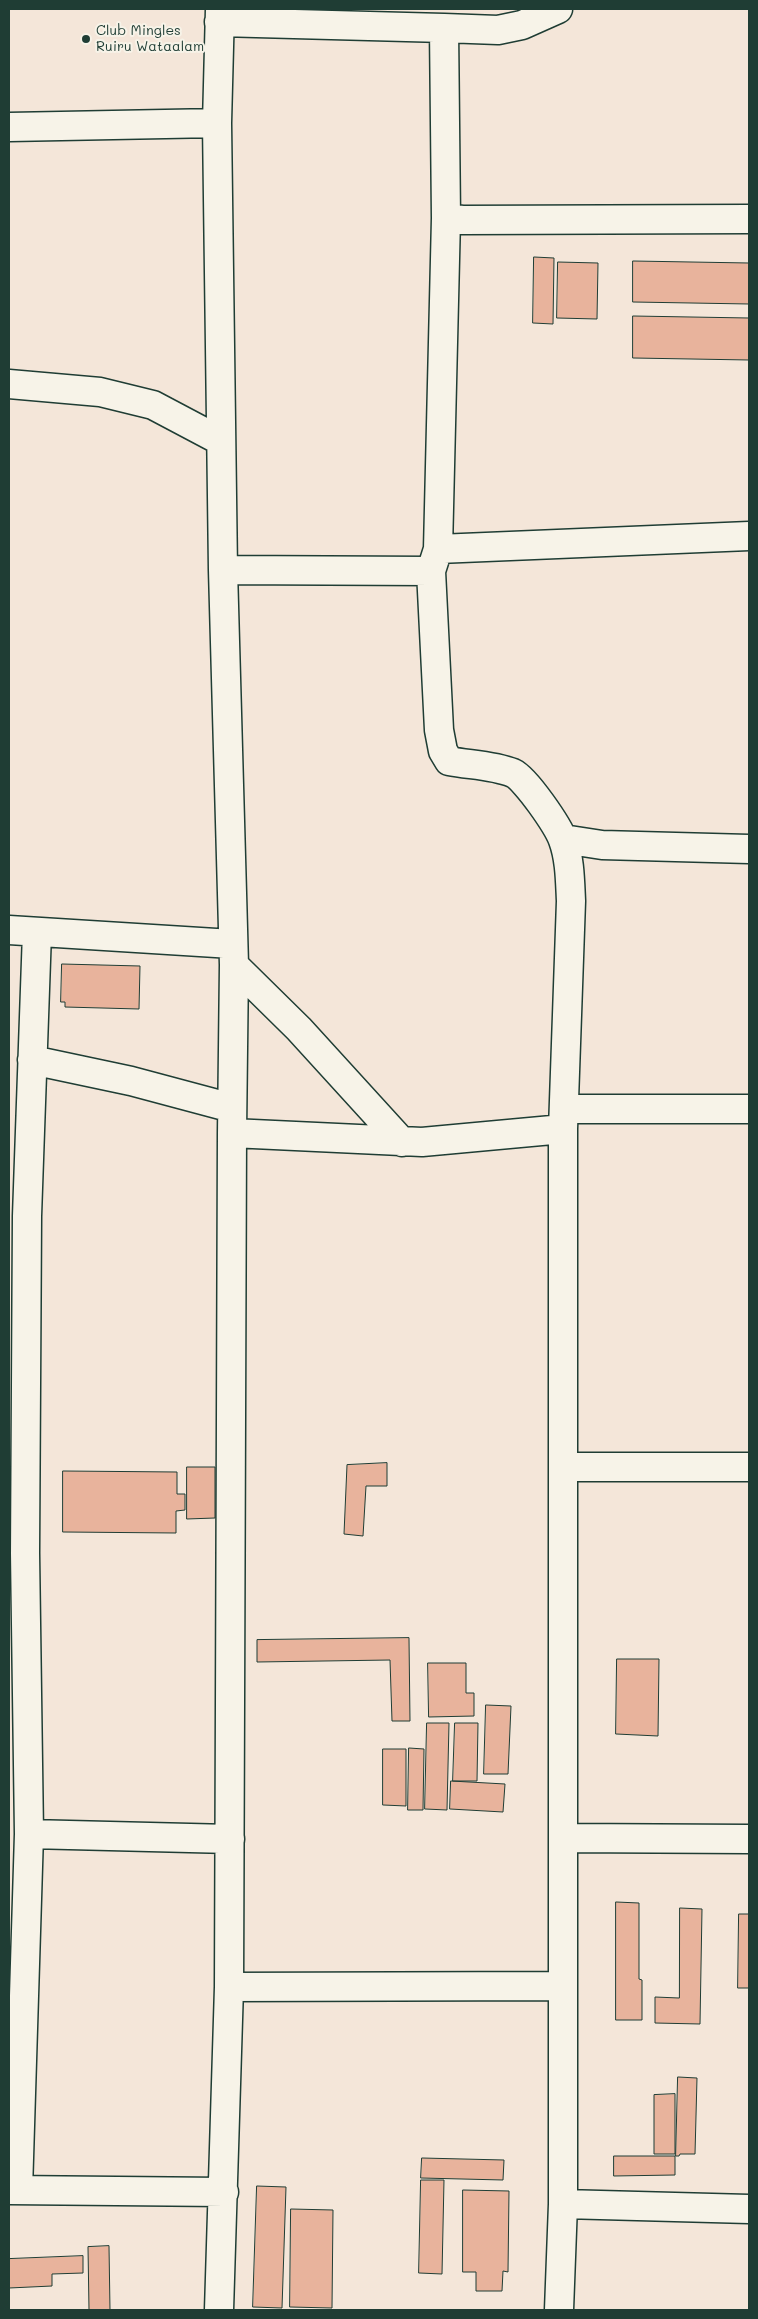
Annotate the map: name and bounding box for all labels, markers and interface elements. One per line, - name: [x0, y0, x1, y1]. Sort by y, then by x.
- place label: Club Mingles Ruiru Wataalam: [96, 23, 204, 56]
- marker: Club Mingles Ruiru Wataalam: [80, 33, 92, 45]

